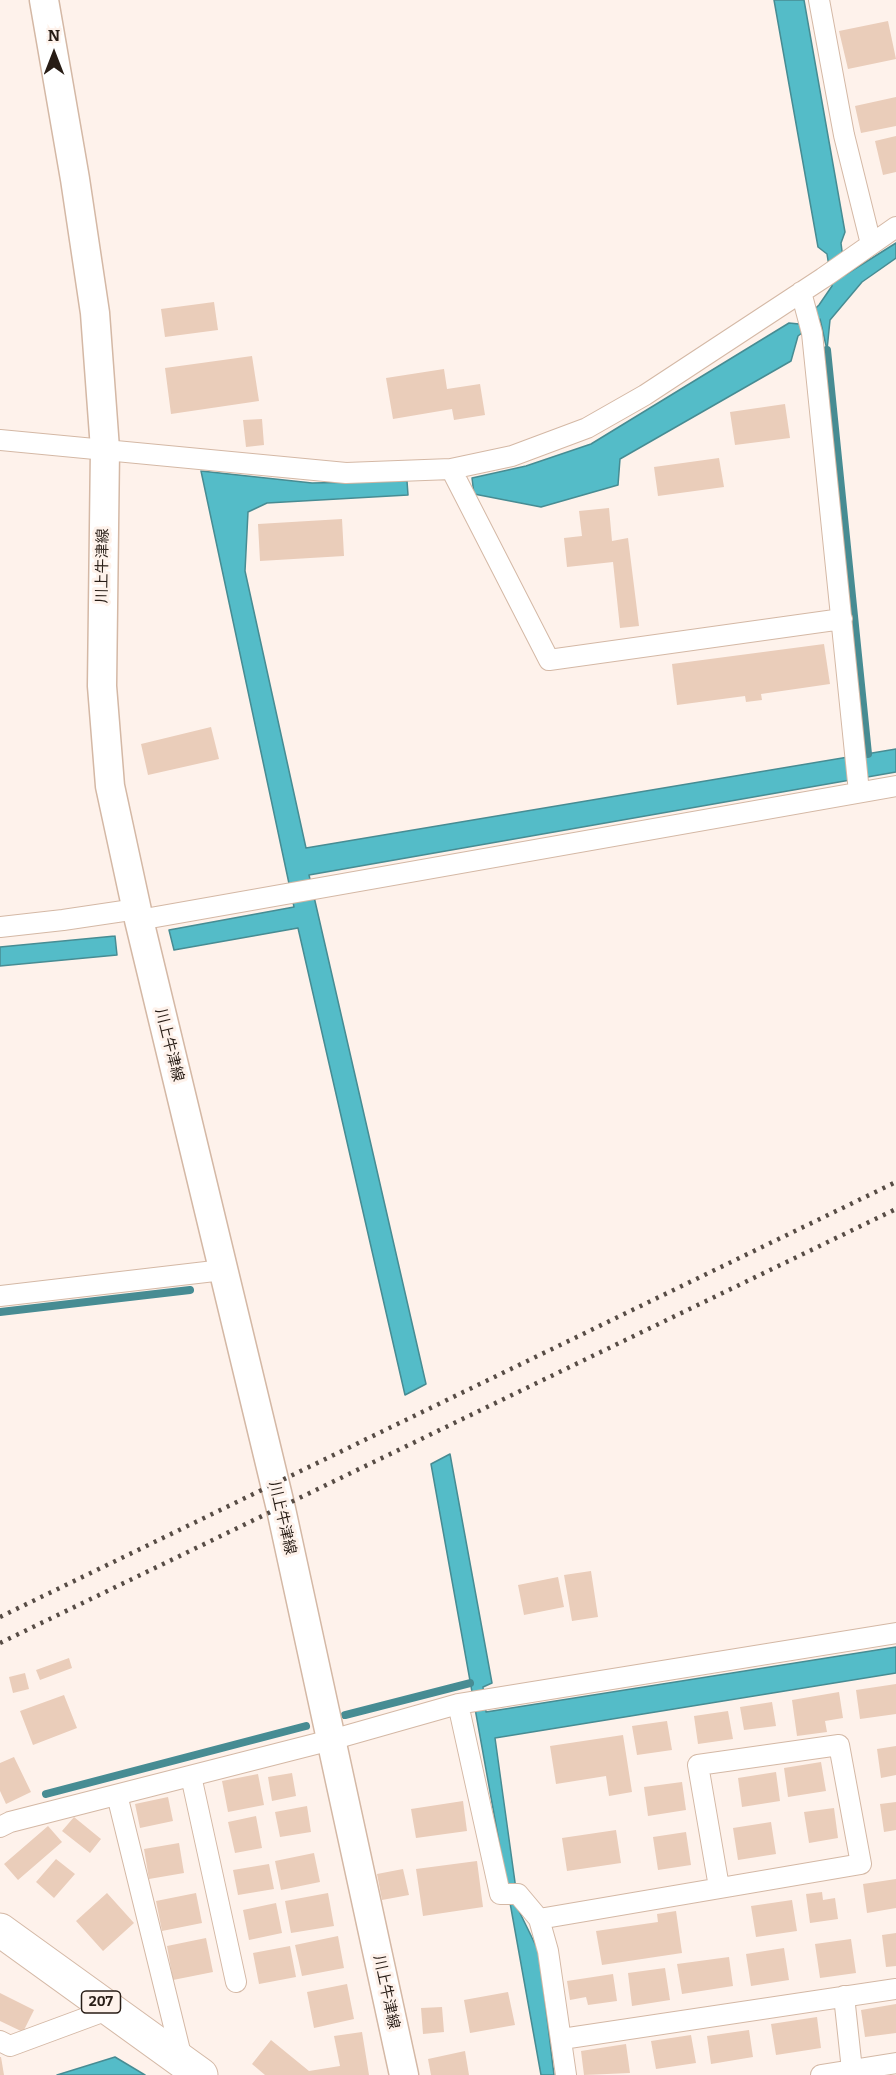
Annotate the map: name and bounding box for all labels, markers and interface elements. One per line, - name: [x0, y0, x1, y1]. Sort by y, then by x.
- north arrow: [24, 24, 84, 84]
- text: N: [48, 26, 60, 45]
- street label: 川上牛津線: [93, 528, 113, 604]
- street label: 川上牛津線: [151, 1006, 187, 1084]
- street label: 川上牛津線: [265, 1479, 299, 1557]
- street label: 川上牛津線: [369, 1953, 403, 2031]
- road number: 207: [82, 1991, 120, 2013]

